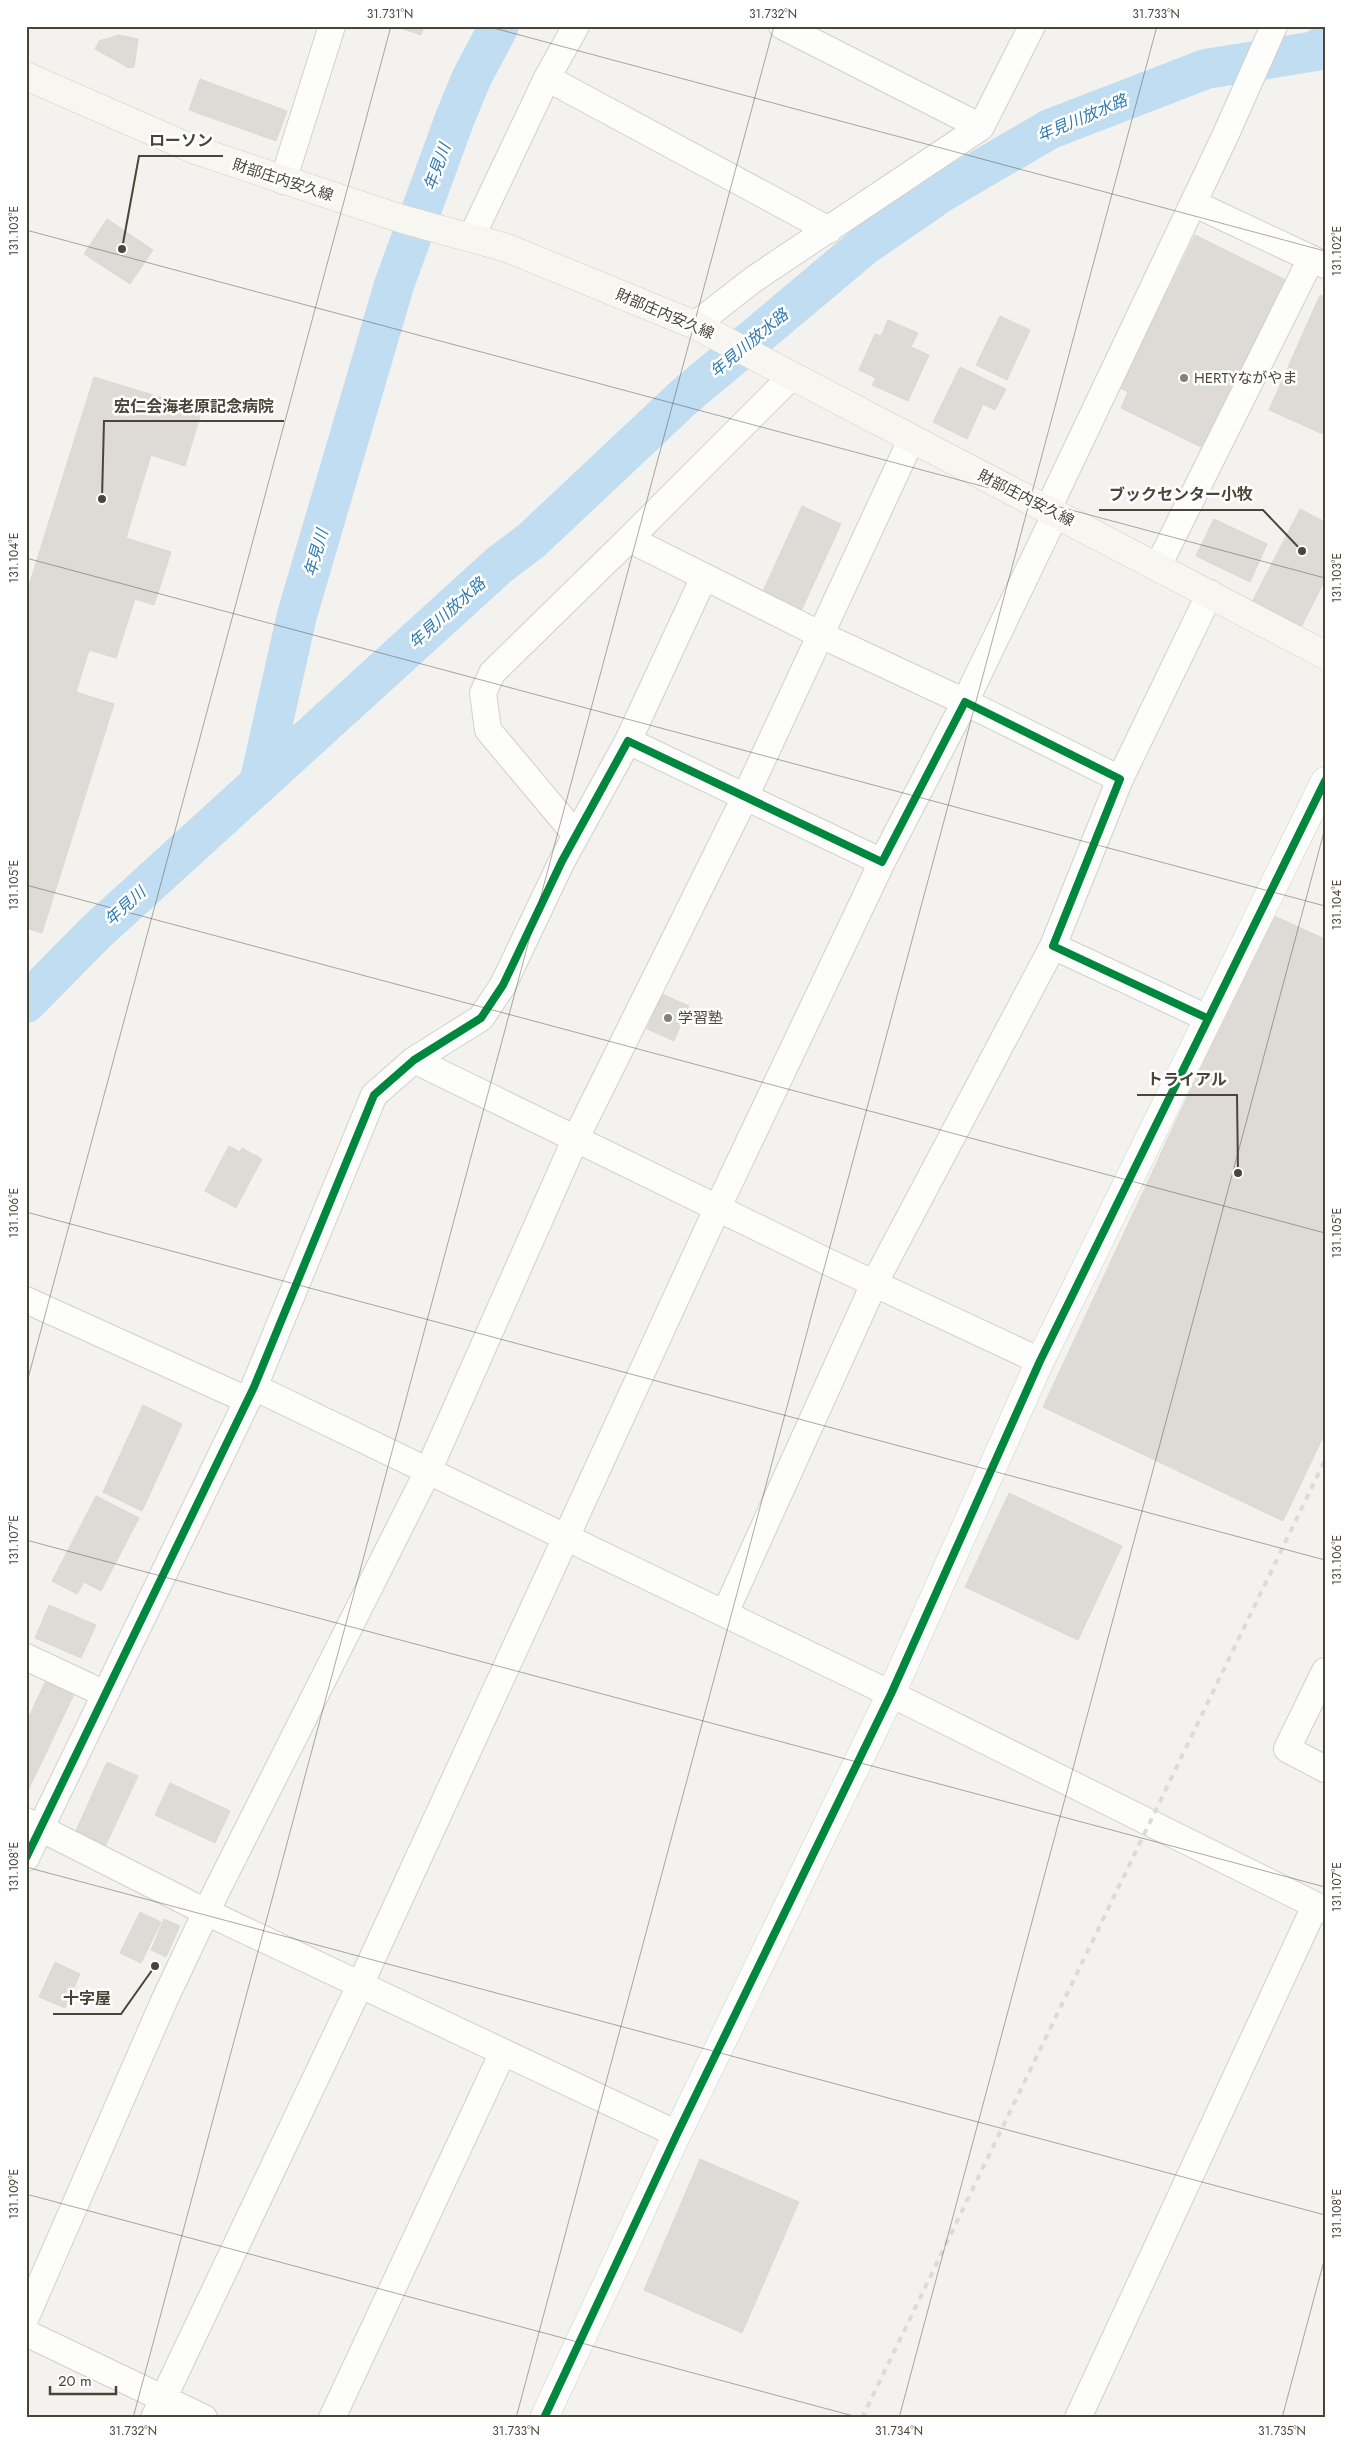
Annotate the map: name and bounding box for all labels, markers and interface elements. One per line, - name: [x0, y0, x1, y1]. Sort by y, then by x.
- text: 31.731°N: [367, 5, 413, 23]
- text: 31.732°N: [749, 5, 797, 23]
- text: 31.733°N: [1132, 5, 1180, 23]
- water label: 年見川放水路: [1033, 88, 1133, 147]
- callout: ローソン: [139, 125, 223, 156]
- text: ローソン: [149, 129, 213, 152]
- water label: 年見川: [418, 139, 457, 193]
- street label: 財部庄内安久線: [230, 153, 336, 207]
- text: 131.103°E: [5, 206, 23, 256]
- text: 131.102°E: [1328, 226, 1346, 276]
- street label: 財部庄内安久線: [612, 283, 718, 345]
- water label: 年見川放水路: [705, 302, 795, 383]
- place label: HERTYながやま: [1194, 367, 1297, 389]
- marker: HERTYながやま: [1178, 372, 1190, 384]
- callout: 宏仁会海老原記念病院: [104, 390, 284, 421]
- text: 宏仁会海老原記念病院: [114, 395, 274, 418]
- street label: 財部庄内安久線: [974, 464, 1078, 532]
- callout: ブックセンター小牧: [1099, 479, 1263, 510]
- text: ブックセンター小牧: [1109, 483, 1253, 506]
- water label: 年見川: [298, 525, 334, 579]
- text: 131.104°E: [5, 533, 23, 583]
- text: 131.103°E: [1328, 553, 1346, 603]
- water label: 年見川放水路: [404, 571, 492, 654]
- text: 131.105°E: [5, 860, 23, 910]
- water label: 年見川: [99, 880, 152, 931]
- text: 131.104°E: [1328, 880, 1346, 930]
- place label: 学習塾: [678, 1007, 723, 1029]
- marker: 学習塾: [662, 1012, 674, 1024]
- callout: トライアル: [1137, 1064, 1237, 1095]
- text: トライアル: [1147, 1068, 1227, 1091]
- text: 131.106°E: [5, 1188, 23, 1238]
- text: 131.105°E: [1328, 1208, 1346, 1258]
- text: 131.107°E: [5, 1515, 23, 1565]
- text: 131.106°E: [1328, 1535, 1346, 1585]
- text: 131.108°E: [5, 1842, 23, 1892]
- text: 131.107°E: [1328, 1862, 1346, 1912]
- callout: 十字屋: [53, 1983, 121, 2014]
- text: 十字屋: [63, 1987, 111, 2010]
- text: 131.109°E: [5, 2169, 23, 2219]
- text: 131.108°E: [1328, 2189, 1346, 2239]
- scale bar: [50, 2364, 116, 2396]
- text: 20 m: [58, 2370, 92, 2392]
- text: 31.732°N: [109, 2422, 157, 2440]
- text: 31.733°N: [492, 2422, 540, 2440]
- text: 31.734°N: [875, 2422, 923, 2440]
- text: 31.735°N: [1258, 2422, 1306, 2440]

